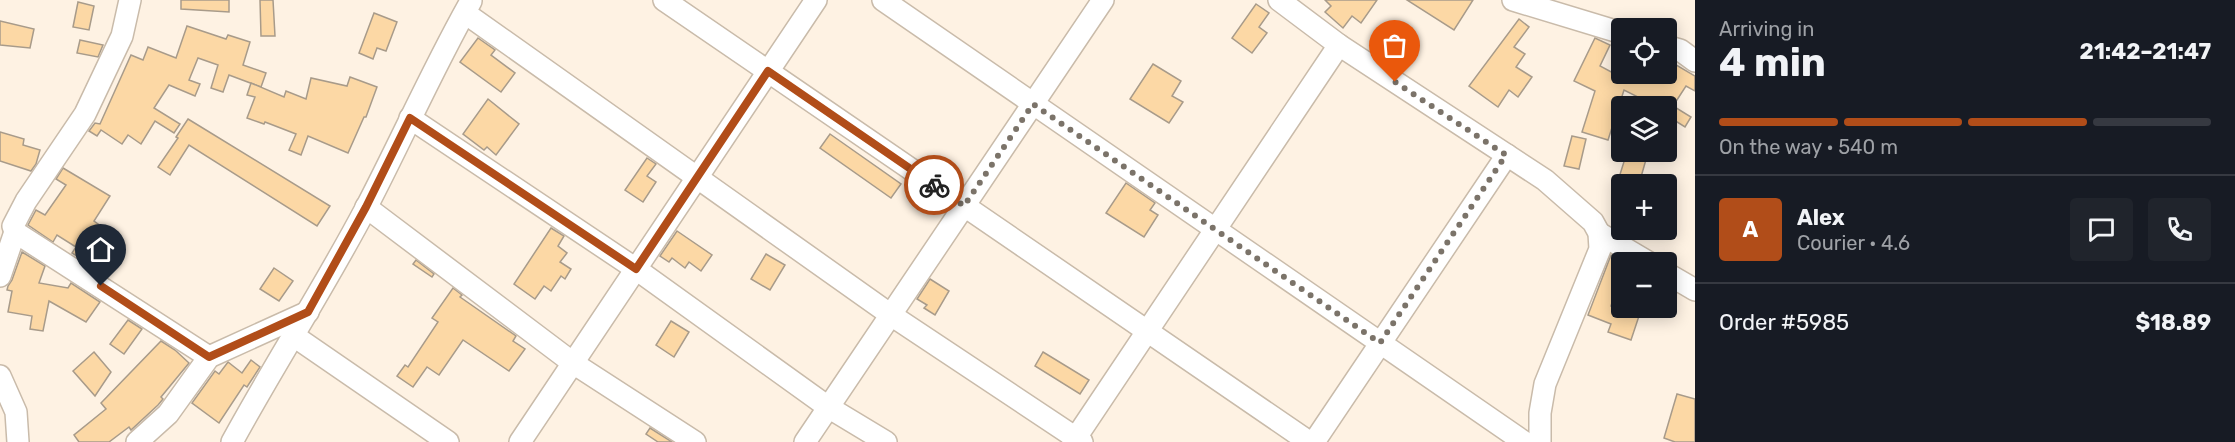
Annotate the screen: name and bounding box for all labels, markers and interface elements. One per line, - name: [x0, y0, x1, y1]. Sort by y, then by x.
- text: Arriving in: [1719, 17, 1814, 41]
- map controls: [1611, 18, 1677, 318]
- button: locate: [1611, 18, 1677, 84]
- pin: [1369, 20, 1420, 82]
- icon: bag: [1378, 29, 1411, 62]
- text: 21:42–21:47: [2080, 38, 2211, 65]
- text: 4 min: [1719, 40, 1826, 86]
- button: layers: [1611, 96, 1677, 162]
- text: On the way · 540 m: [1719, 135, 1898, 159]
- courier: [904, 155, 964, 215]
- icon: bike: [918, 169, 951, 202]
- button: +: [1611, 174, 1677, 240]
- button: chat: [2070, 198, 2133, 261]
- button: phone: [2148, 198, 2211, 261]
- text: Alex: [1797, 204, 1845, 231]
- text: A: [1743, 216, 1758, 243]
- pin: [75, 224, 126, 286]
- text: Courier · 4.6: [1797, 231, 1910, 255]
- icon: home: [84, 233, 117, 266]
- button: −: [1611, 252, 1677, 318]
- text: Order #5985: [1719, 309, 1849, 336]
- text: $18.89: [2135, 309, 2211, 336]

